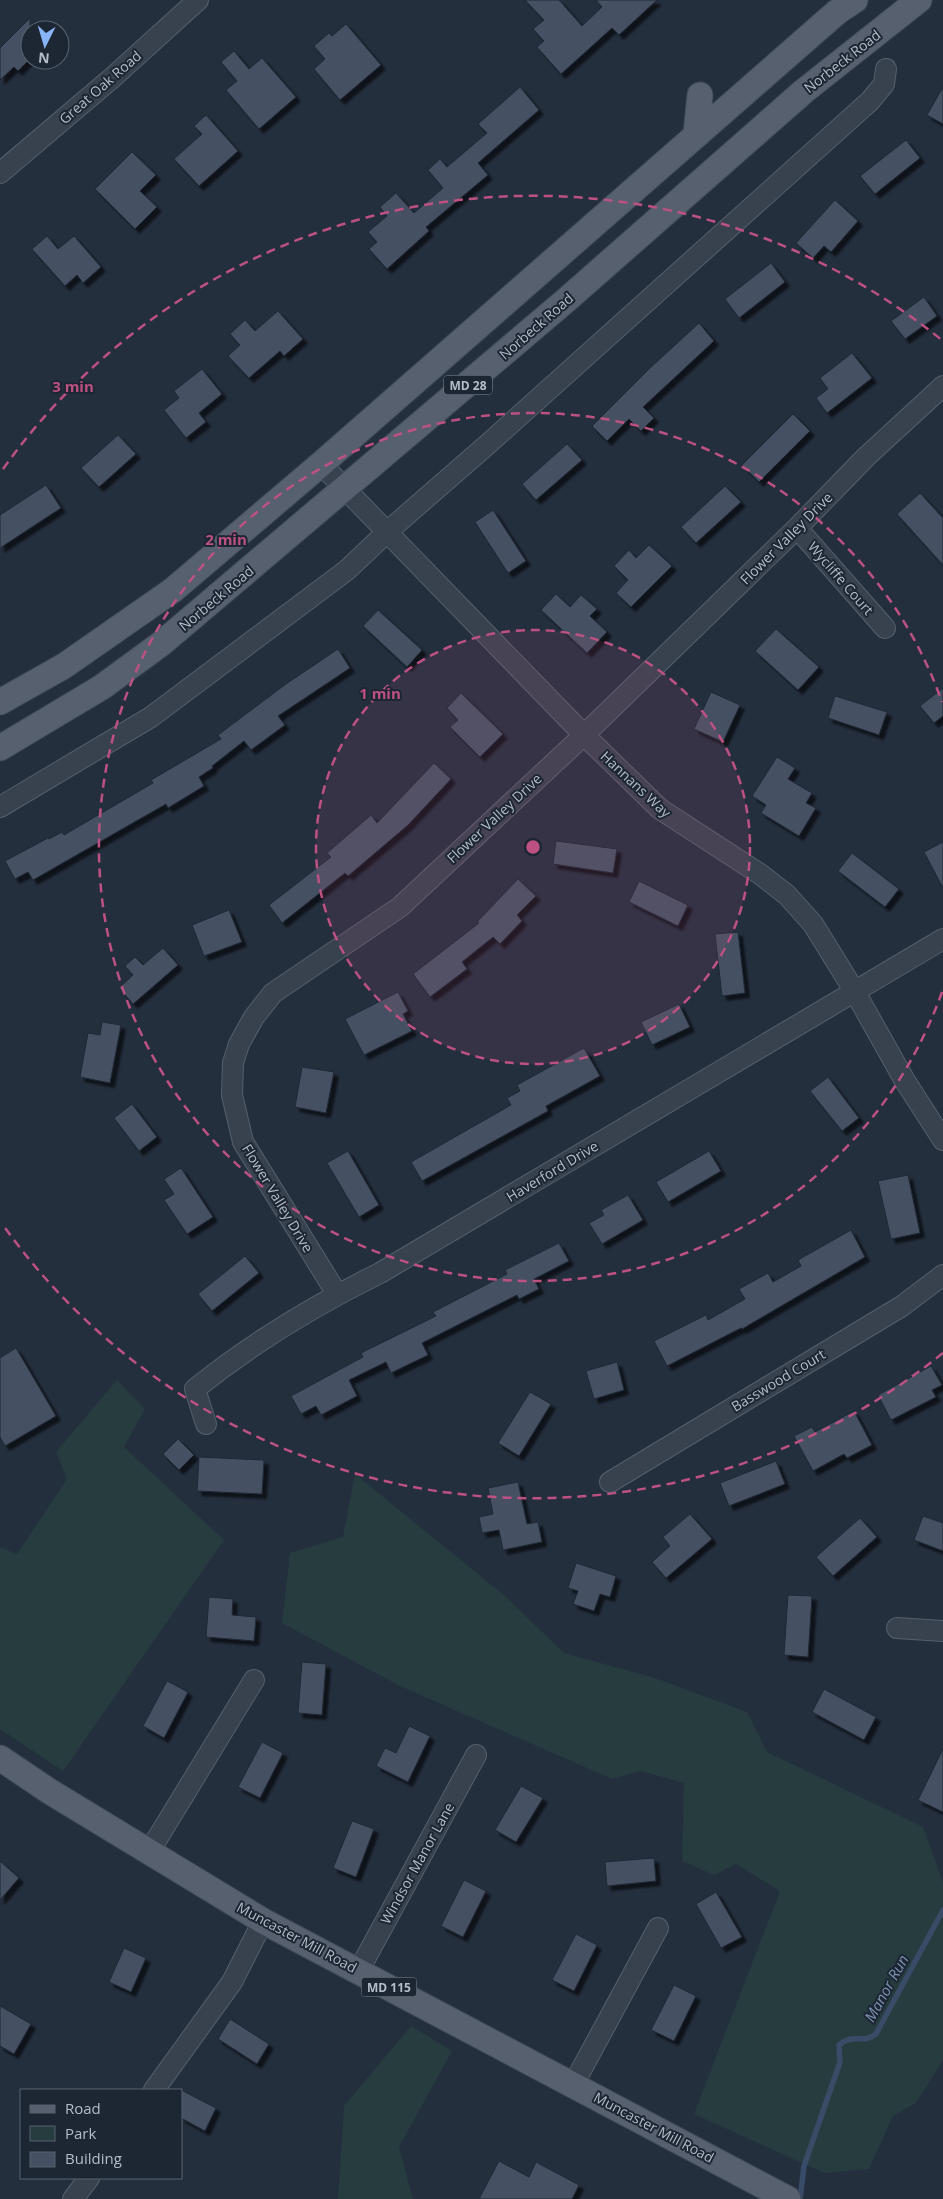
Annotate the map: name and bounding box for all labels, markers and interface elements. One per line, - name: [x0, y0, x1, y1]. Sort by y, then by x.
- north arrow: [20, 20, 70, 70]
- street label: Norbeck Road: [800, 25, 884, 97]
- street label: Great Oak Road: [55, 46, 145, 128]
- text: N: [37, 48, 50, 68]
- street label: Norbeck Road: [495, 289, 577, 363]
- text: 3 min: [52, 376, 94, 396]
- road number: MD 28: [444, 376, 492, 394]
- street label: Flower Valley Drive: [736, 488, 836, 588]
- text: 2 min: [205, 529, 247, 549]
- street label: Wycliffe Court: [804, 537, 878, 619]
- street label: Norbeck Road: [175, 561, 257, 635]
- text: 1 min: [359, 683, 401, 703]
- street label: Hannans Way: [597, 746, 676, 822]
- street label: Flower Valley Drive: [442, 769, 546, 867]
- centre of rings: [524, 838, 542, 856]
- street label: Haverford Drive: [503, 1136, 602, 1206]
- street label: Flower Valley Drive: [238, 1140, 318, 1256]
- street label: Basswood Court: [727, 1344, 829, 1416]
- street label: Windsor Manor Lane: [376, 1799, 458, 1927]
- street label: Muncaster Mill Road: [234, 1897, 360, 1977]
- water label: Manor Run: [859, 1951, 913, 2025]
- road number: MD 115: [362, 1978, 416, 1996]
- street label: Muncaster Mill Road: [591, 2087, 717, 2167]
- legend: [20, 2089, 182, 2179]
- text: Road: [65, 2098, 101, 2118]
- text: Park: [65, 2123, 96, 2143]
- text: Building: [65, 2148, 122, 2168]

